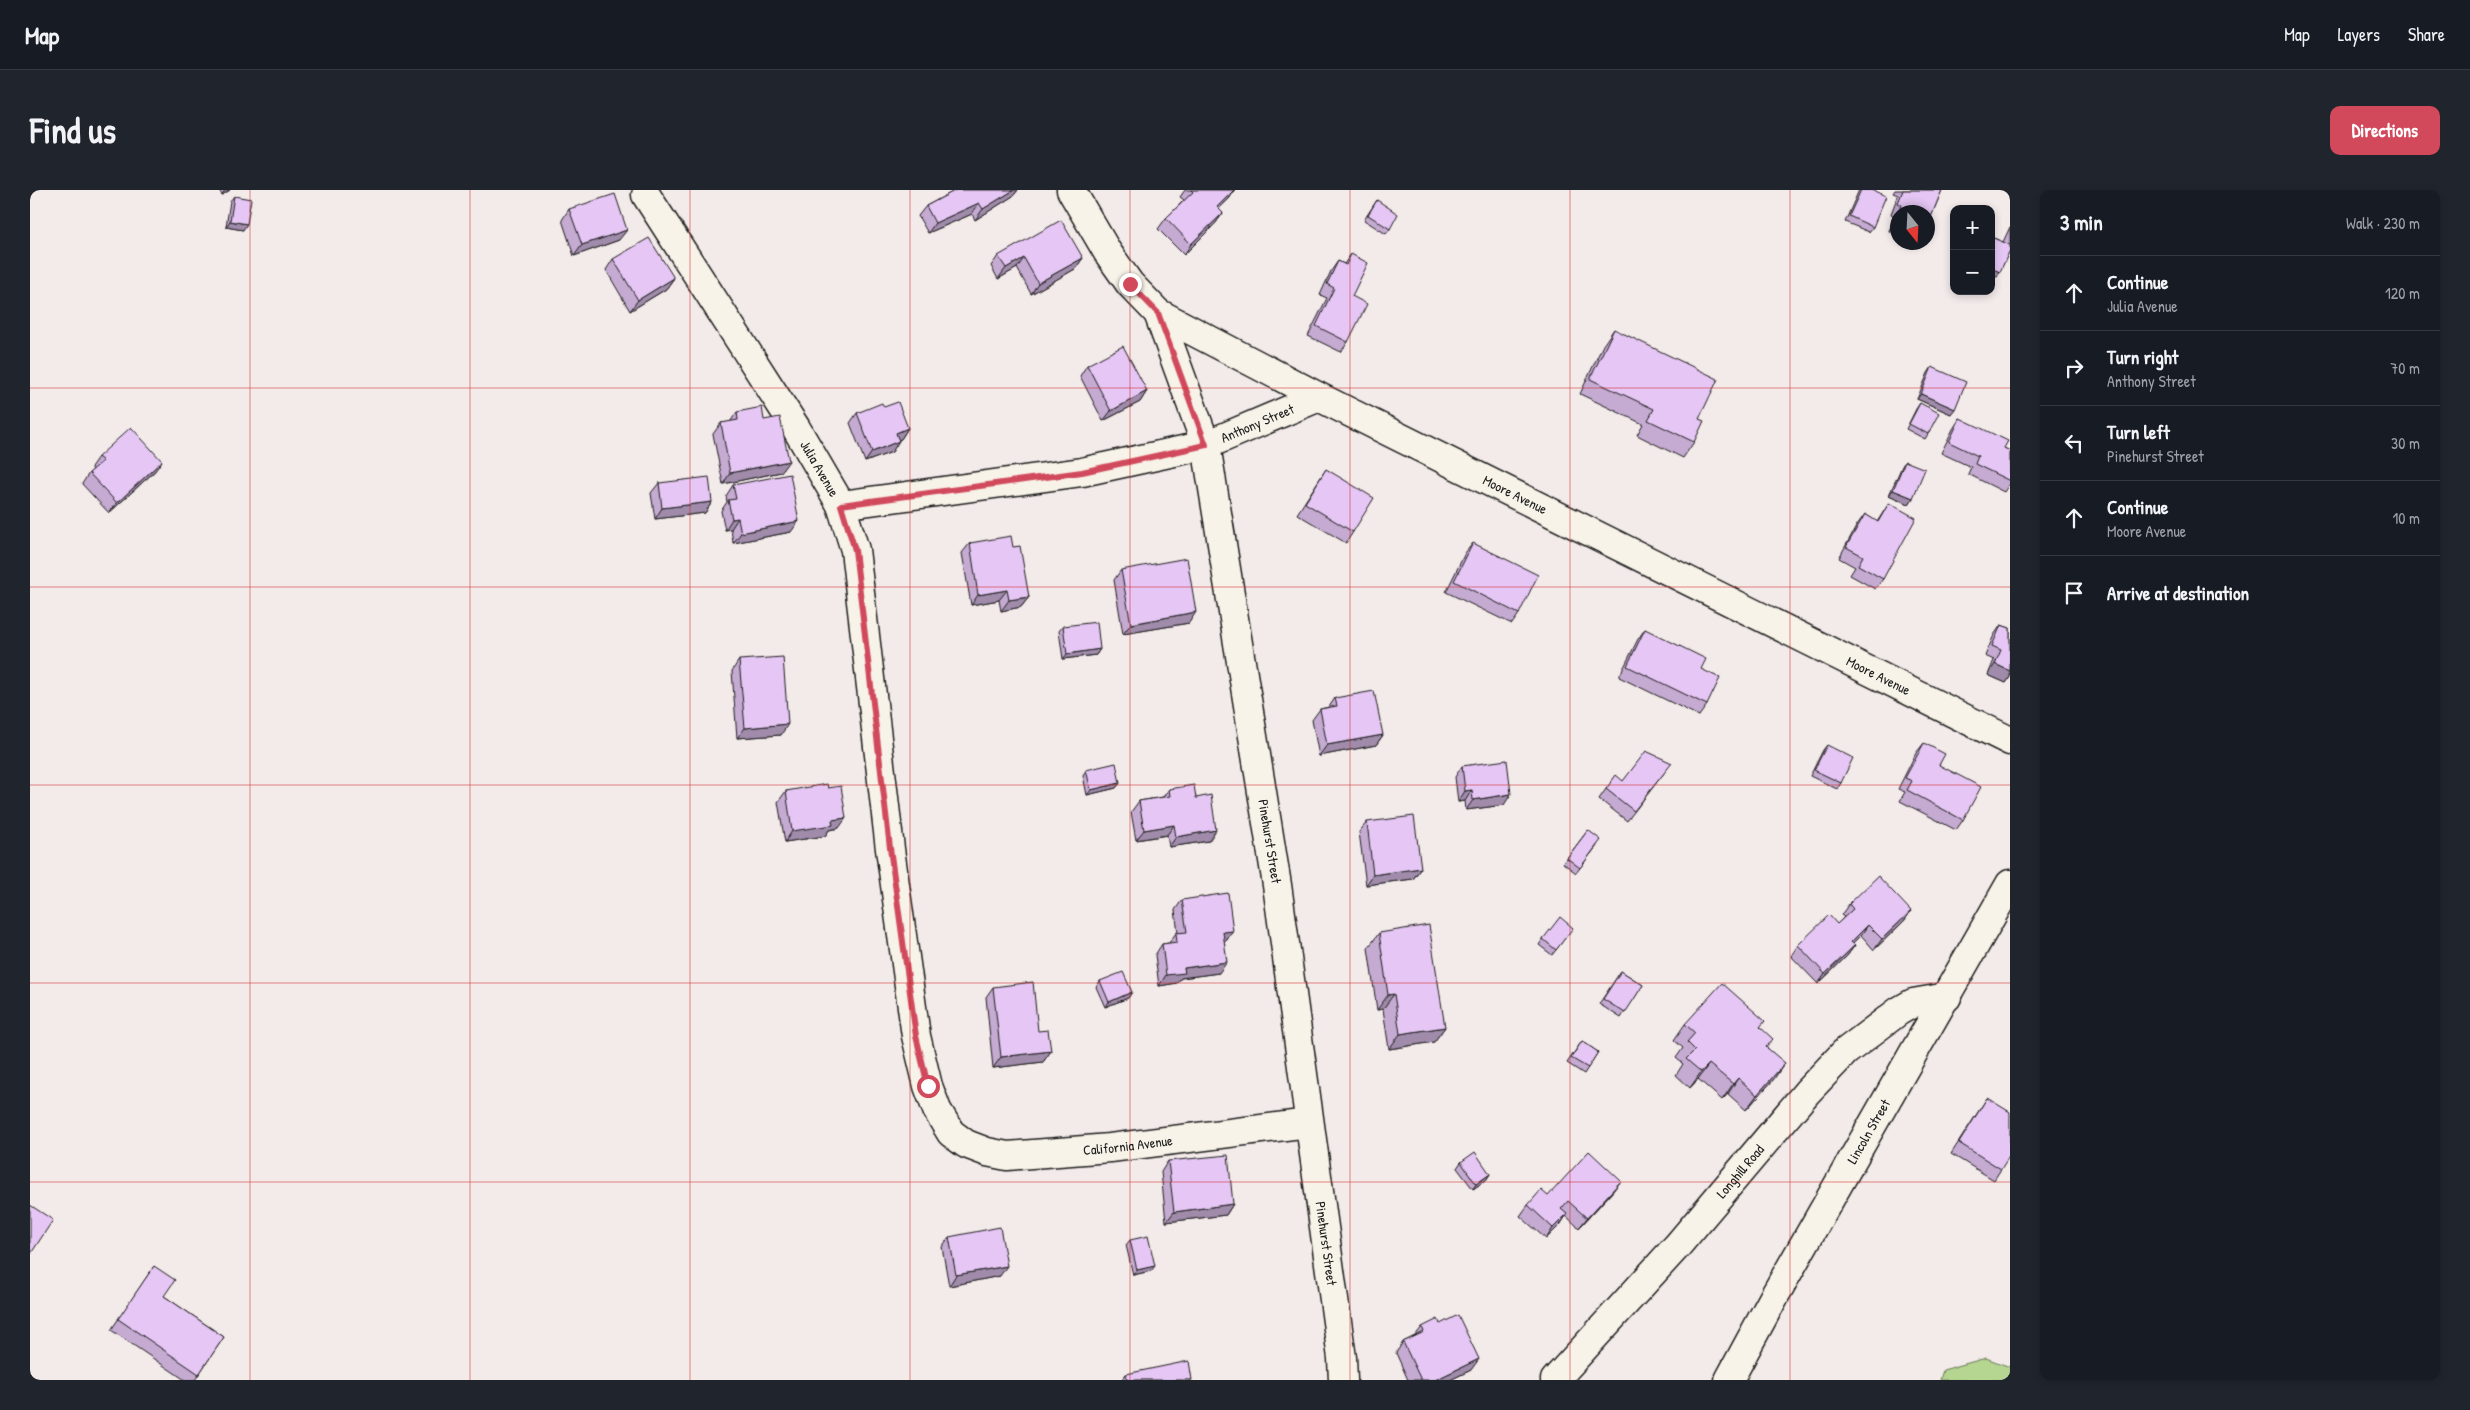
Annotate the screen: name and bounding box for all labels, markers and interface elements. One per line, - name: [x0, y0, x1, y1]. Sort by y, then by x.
- text: Map: [25, 19, 59, 51]
- text: Map: [2284, 22, 2310, 47]
- text: Layers: [2338, 22, 2380, 47]
- text: Share: [2408, 22, 2445, 47]
- button: Directions: [2330, 106, 2440, 155]
- text: Find us: [30, 107, 116, 154]
- north arrow: [1890, 205, 1935, 250]
- map controls: [1950, 205, 1995, 295]
- button: +: [1950, 205, 1995, 250]
- text: 3 min: [2060, 208, 2103, 237]
- text: Walk · 230 m: [2346, 212, 2420, 234]
- button: −: [1950, 250, 1995, 295]
- text: Continue: [2107, 269, 2168, 295]
- route end: [1119, 273, 1142, 296]
- icon: ahead: [2060, 279, 2088, 307]
- text: 120 m: [2385, 282, 2420, 304]
- text: Julia Avenue: [2107, 295, 2178, 317]
- text: Turn right: [2107, 344, 2178, 370]
- icon: right: [2060, 354, 2088, 382]
- text: 70 m: [2390, 357, 2420, 379]
- text: Anthony Street: [2107, 370, 2196, 392]
- street label: Anthony Street: [1218, 399, 1297, 447]
- text: Turn left: [2107, 419, 2170, 445]
- icon: left: [2060, 429, 2088, 457]
- text: 30 m: [2391, 432, 2420, 454]
- street label: Julia Avenue: [796, 437, 844, 500]
- text: Pinehurst Street: [2107, 445, 2204, 467]
- street label: Moore Avenue: [1480, 470, 1551, 518]
- text: Continue: [2107, 494, 2168, 520]
- icon: ahead: [2060, 504, 2088, 532]
- text: 10 m: [2392, 507, 2420, 529]
- text: Moore Avenue: [2107, 520, 2186, 542]
- icon: arrive: [2060, 579, 2088, 607]
- text: Arrive at destination: [2107, 580, 2249, 606]
- street label: Moore Avenue: [1843, 651, 1914, 699]
- street label: Pinehurst Street: [1254, 798, 1287, 885]
- route start: [917, 1075, 940, 1098]
- street label: Lincoln Street: [1842, 1095, 1894, 1167]
- street label: California Avenue: [1082, 1130, 1174, 1159]
- street label: Longhill Road: [1712, 1140, 1768, 1202]
- street label: Pinehurst Street: [1312, 1200, 1342, 1287]

